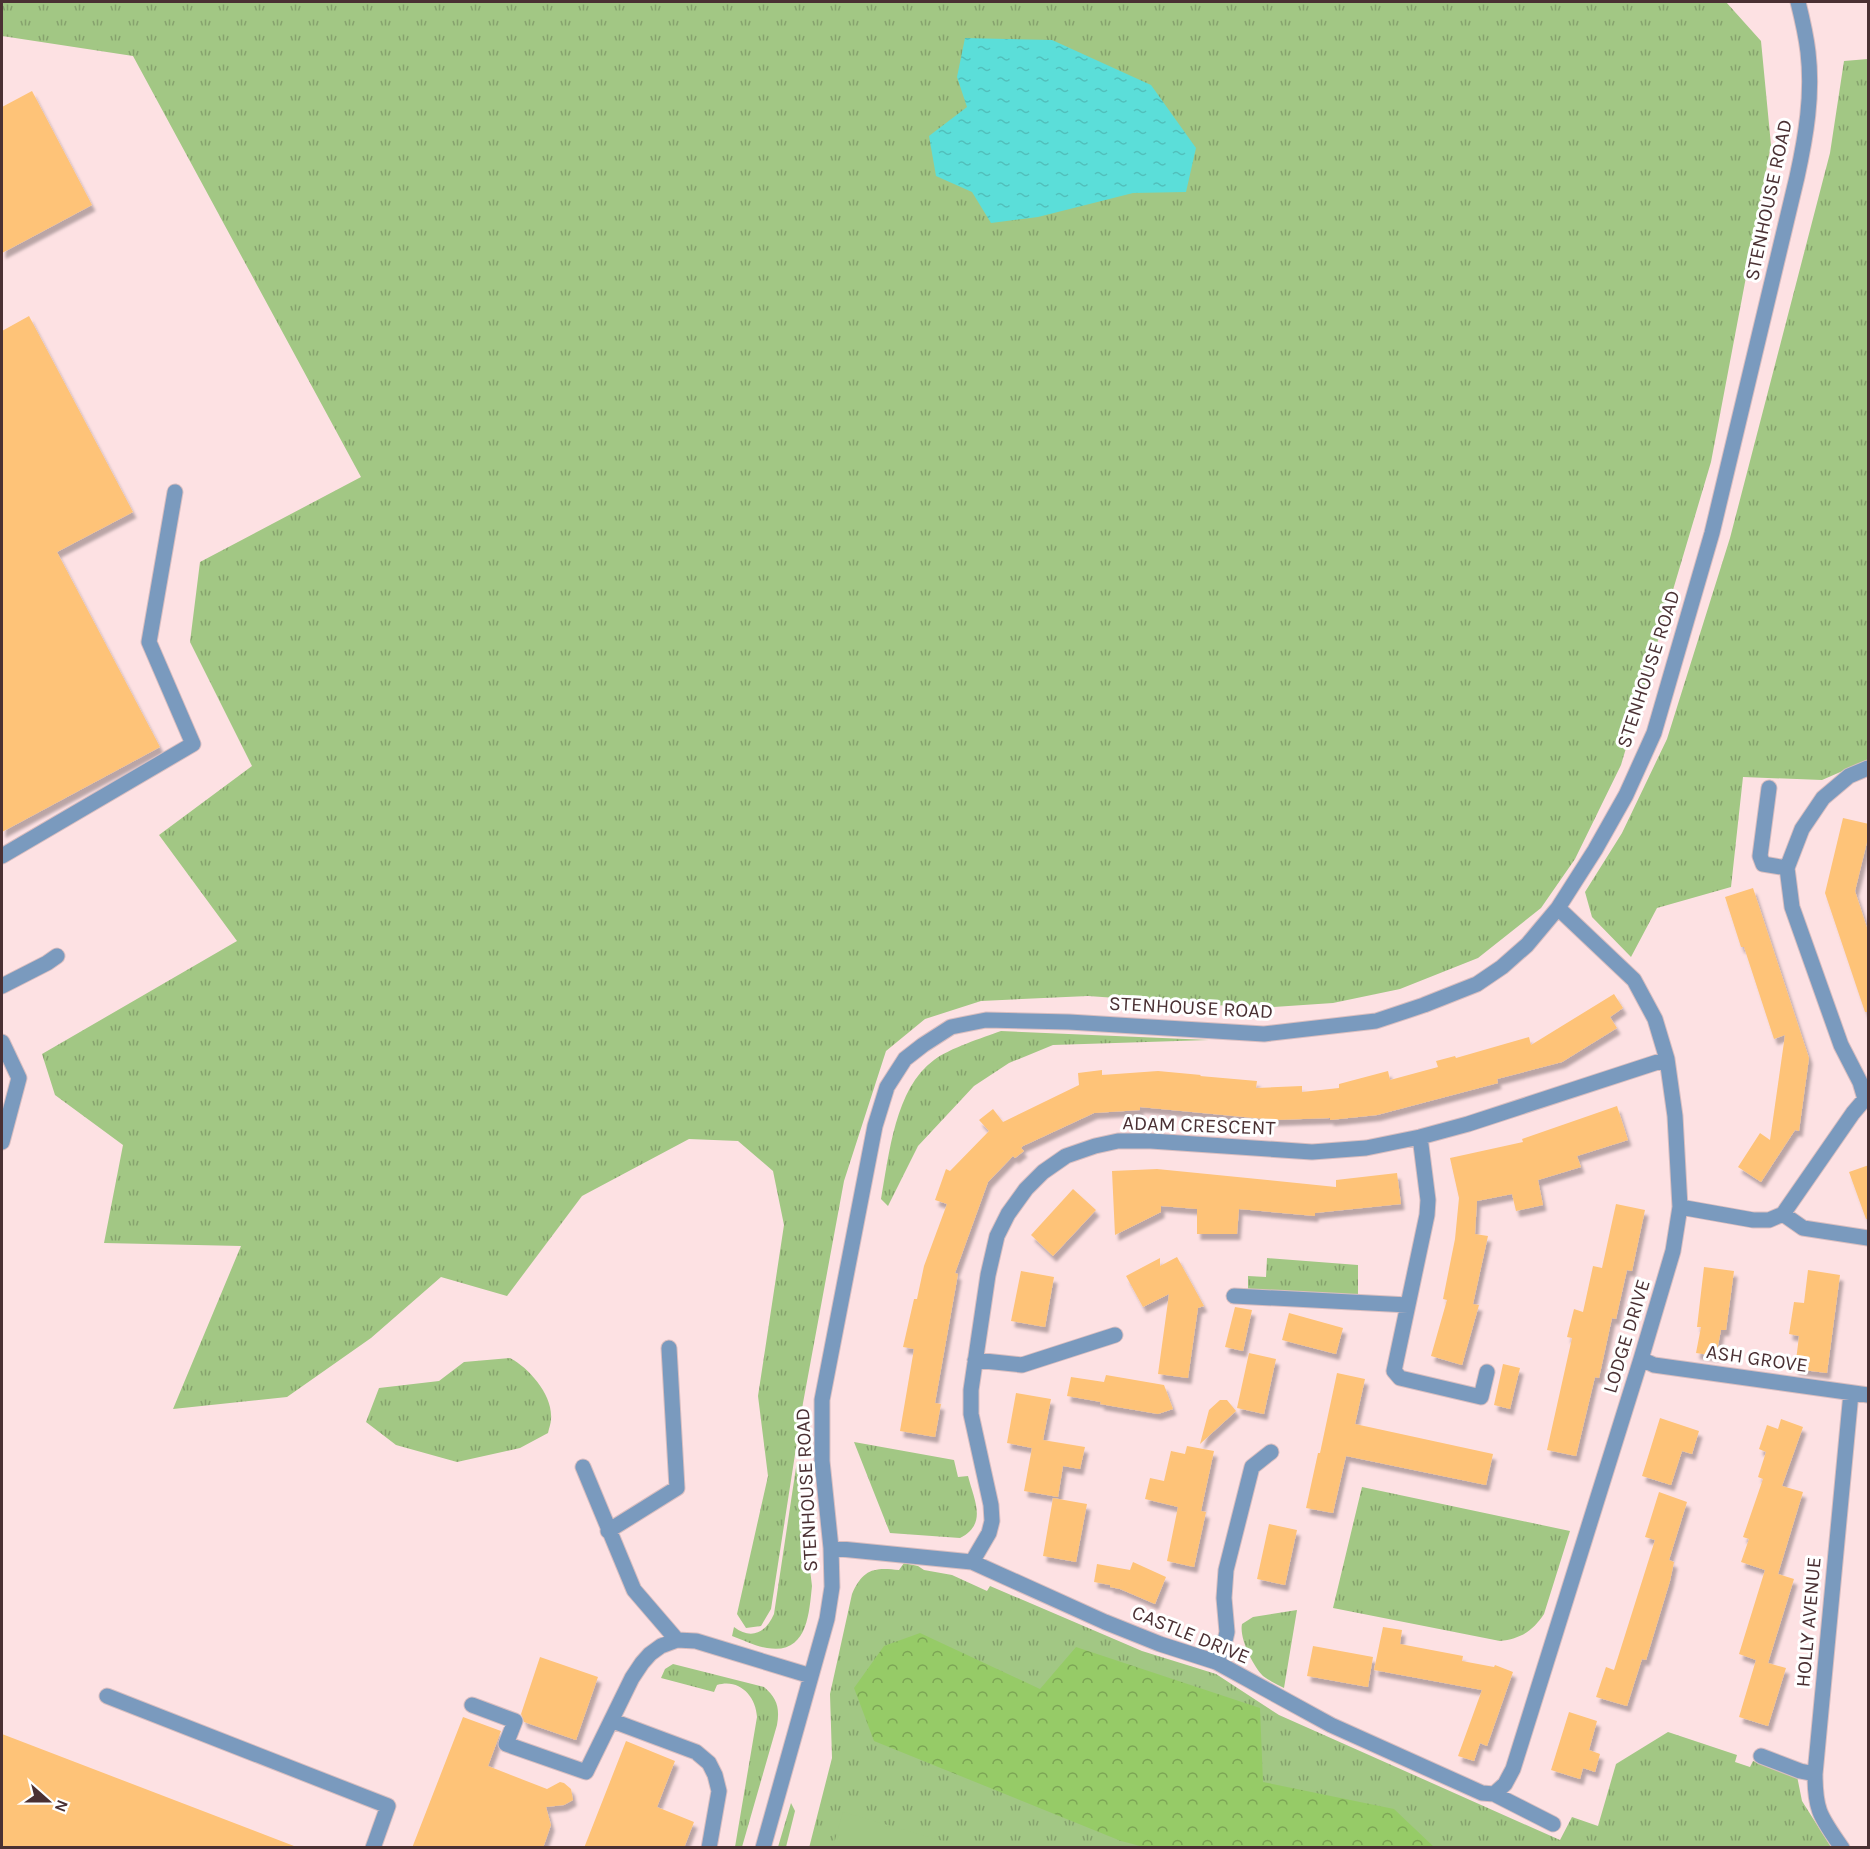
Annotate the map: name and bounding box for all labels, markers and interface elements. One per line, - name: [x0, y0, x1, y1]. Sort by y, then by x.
- street label: STENHOUSE ROAD: [1740, 117, 1797, 283]
- street label: STENHOUSE ROAD: [1612, 587, 1685, 751]
- street label: STENHOUSE ROAD: [1108, 992, 1274, 1023]
- street label: ADAM CRESCENT: [1122, 1111, 1276, 1140]
- street label: LODGE DRIVE: [1598, 1276, 1655, 1396]
- street label: ASH GROVE: [1705, 1340, 1809, 1377]
- street label: STENHOUSE ROAD: [791, 1407, 822, 1573]
- street label: HOLLY AVENUE: [1791, 1556, 1826, 1688]
- street label: CASTLE DRIVE: [1129, 1600, 1253, 1668]
- north arrow: [18, 1771, 78, 1831]
- text: N: [51, 1797, 72, 1815]

